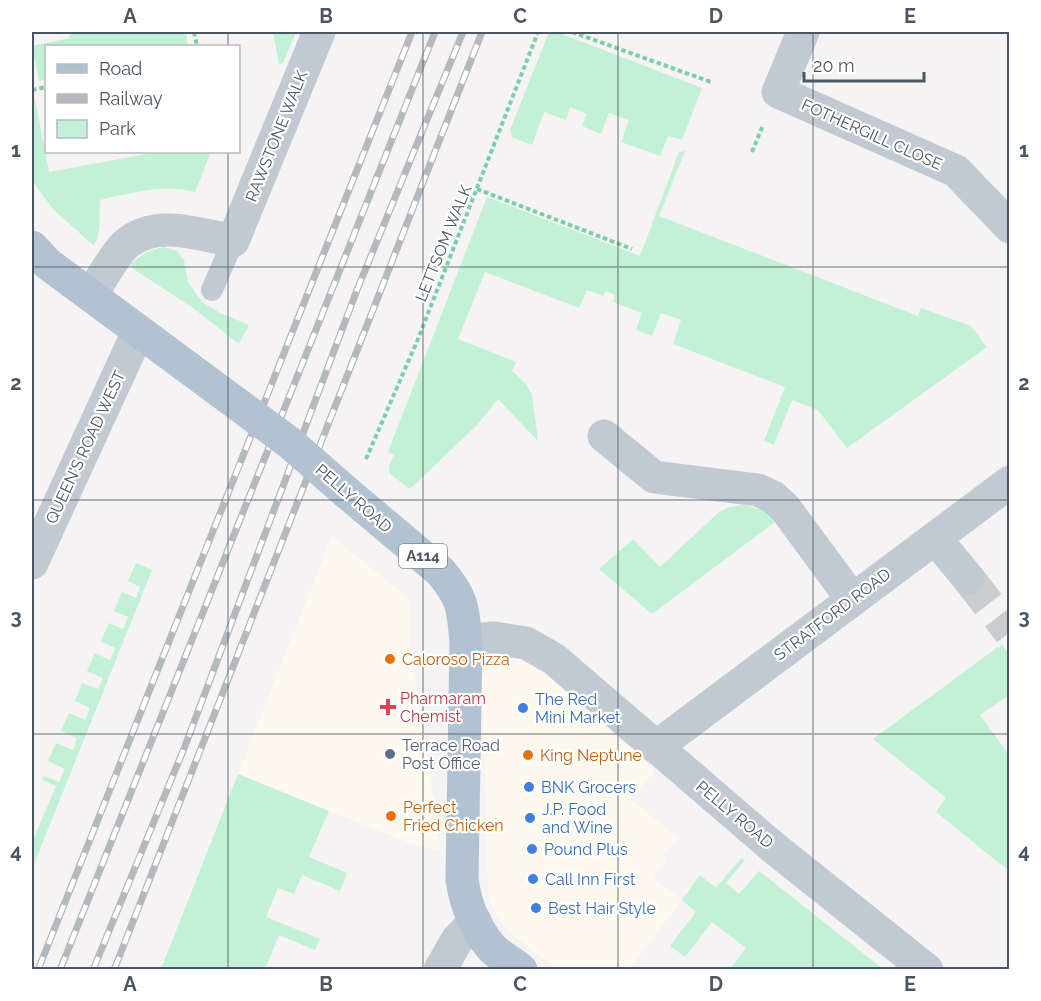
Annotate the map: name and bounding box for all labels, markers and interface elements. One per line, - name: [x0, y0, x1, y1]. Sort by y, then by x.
- text: A: [123, 4, 137, 28]
- text: B: [319, 4, 333, 28]
- text: C: [513, 4, 527, 28]
- text: D: [709, 4, 723, 28]
- text: E: [904, 4, 916, 28]
- legend: [45, 45, 240, 153]
- scale bar: [804, 45, 924, 83]
- text: 20 m: [813, 55, 855, 76]
- text: Road: [99, 58, 142, 79]
- street label: RAWSTONE WALK: [242, 67, 312, 204]
- text: Railway: [99, 88, 163, 109]
- street label: FOTHERGILL CLOSE: [799, 95, 945, 174]
- text: Park: [99, 118, 136, 139]
- text: 1: [11, 138, 21, 162]
- text: 1: [1019, 138, 1029, 162]
- street label: LETTSOM WALK: [411, 181, 476, 304]
- street label: QUEEN'S ROAD WEST: [42, 368, 129, 527]
- text: 2: [10, 371, 22, 395]
- text: 2: [1018, 371, 1030, 395]
- street label: PELLY ROAD: [312, 460, 396, 537]
- road number: A114: [399, 544, 447, 568]
- street label: STRATFORD ROAD: [770, 564, 894, 664]
- text: 3: [10, 605, 22, 629]
- text: 3: [1018, 605, 1030, 629]
- place label: Caloroso Pizza: [402, 650, 510, 669]
- marker: Caloroso Pizza: [383, 652, 397, 666]
- place label: Pharmaram Chemist: [400, 689, 486, 726]
- place label: The Red Mini Market: [535, 690, 621, 727]
- marker: Pharmaram Chemist: [381, 700, 395, 714]
- marker: The Red Mini Market: [516, 701, 530, 715]
- place label: Terrace Road Post Office: [402, 736, 500, 773]
- place label: King Neptune: [540, 746, 642, 765]
- marker: Terrace Road Post Office: [383, 747, 397, 761]
- marker: King Neptune: [521, 748, 535, 762]
- street label: PELLY ROAD: [692, 777, 777, 852]
- place label: BNK Grocers: [541, 778, 636, 797]
- marker: BNK Grocers: [522, 780, 536, 794]
- place label: Perfect Fried Chicken: [403, 798, 504, 835]
- place label: J.P. Food and Wine: [542, 800, 612, 837]
- marker: Perfect Fried Chicken: [384, 809, 398, 823]
- marker: J.P. Food and Wine: [523, 811, 537, 825]
- text: 4: [10, 839, 22, 863]
- text: 4: [1018, 839, 1030, 863]
- place label: Pound Plus: [544, 840, 628, 859]
- marker: Pound Plus: [525, 842, 539, 856]
- place label: Call Inn First: [545, 870, 636, 889]
- marker: Call Inn First: [526, 872, 540, 886]
- place label: Best Hair Style: [548, 899, 656, 918]
- marker: Best Hair Style: [529, 901, 543, 915]
- text: A: [123, 972, 137, 996]
- text: B: [319, 972, 333, 996]
- text: C: [513, 972, 527, 996]
- text: D: [709, 972, 723, 996]
- text: E: [904, 972, 916, 996]

